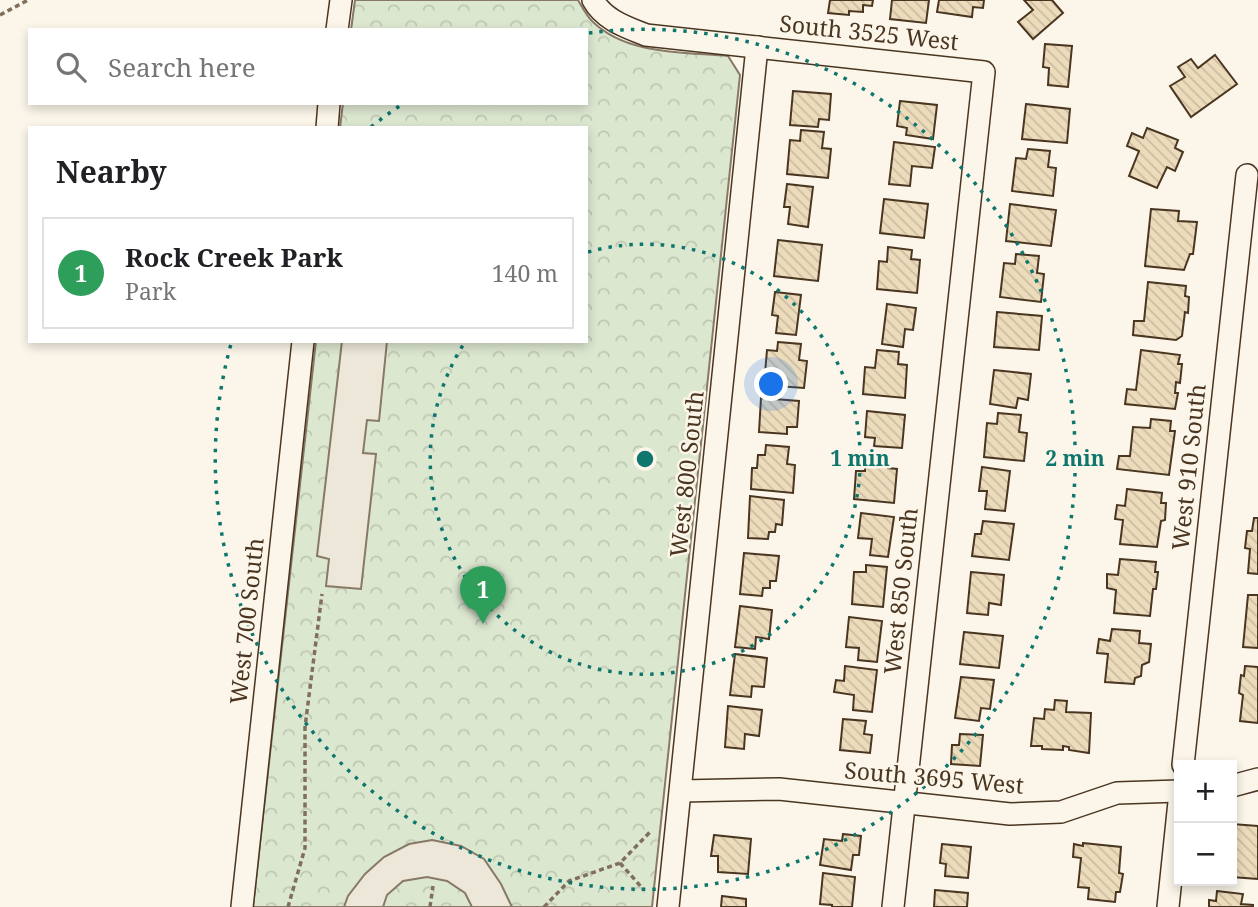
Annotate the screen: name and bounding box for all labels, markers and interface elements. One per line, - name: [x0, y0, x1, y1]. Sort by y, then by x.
- street label: South 3525 West: [778, 7, 960, 57]
- search box: [28, 28, 588, 105]
- icon: search: [52, 48, 90, 86]
- text: Search here: [108, 49, 256, 85]
- text: Nearby: [56, 151, 167, 192]
- text: Rock Creek Park: [125, 239, 343, 275]
- text: 1: [75, 257, 88, 289]
- text: 140 m: [492, 257, 558, 289]
- text: Park: [125, 275, 176, 307]
- your location: [754, 367, 788, 401]
- street label: West 910 South: [1163, 382, 1213, 552]
- street label: West 800 South: [661, 389, 711, 559]
- text: 1 min: [830, 444, 890, 472]
- text: 2 min: [1045, 444, 1105, 472]
- centre of rings: [633, 447, 657, 471]
- street label: West 850 South: [875, 506, 925, 676]
- street label: West 700 South: [221, 536, 271, 706]
- pin: 1: [460, 566, 506, 624]
- street label: South 3695 West: [843, 753, 1025, 801]
- map controls: [1174, 760, 1237, 886]
- button: +: [1174, 760, 1237, 823]
- button: −: [1174, 823, 1237, 886]

